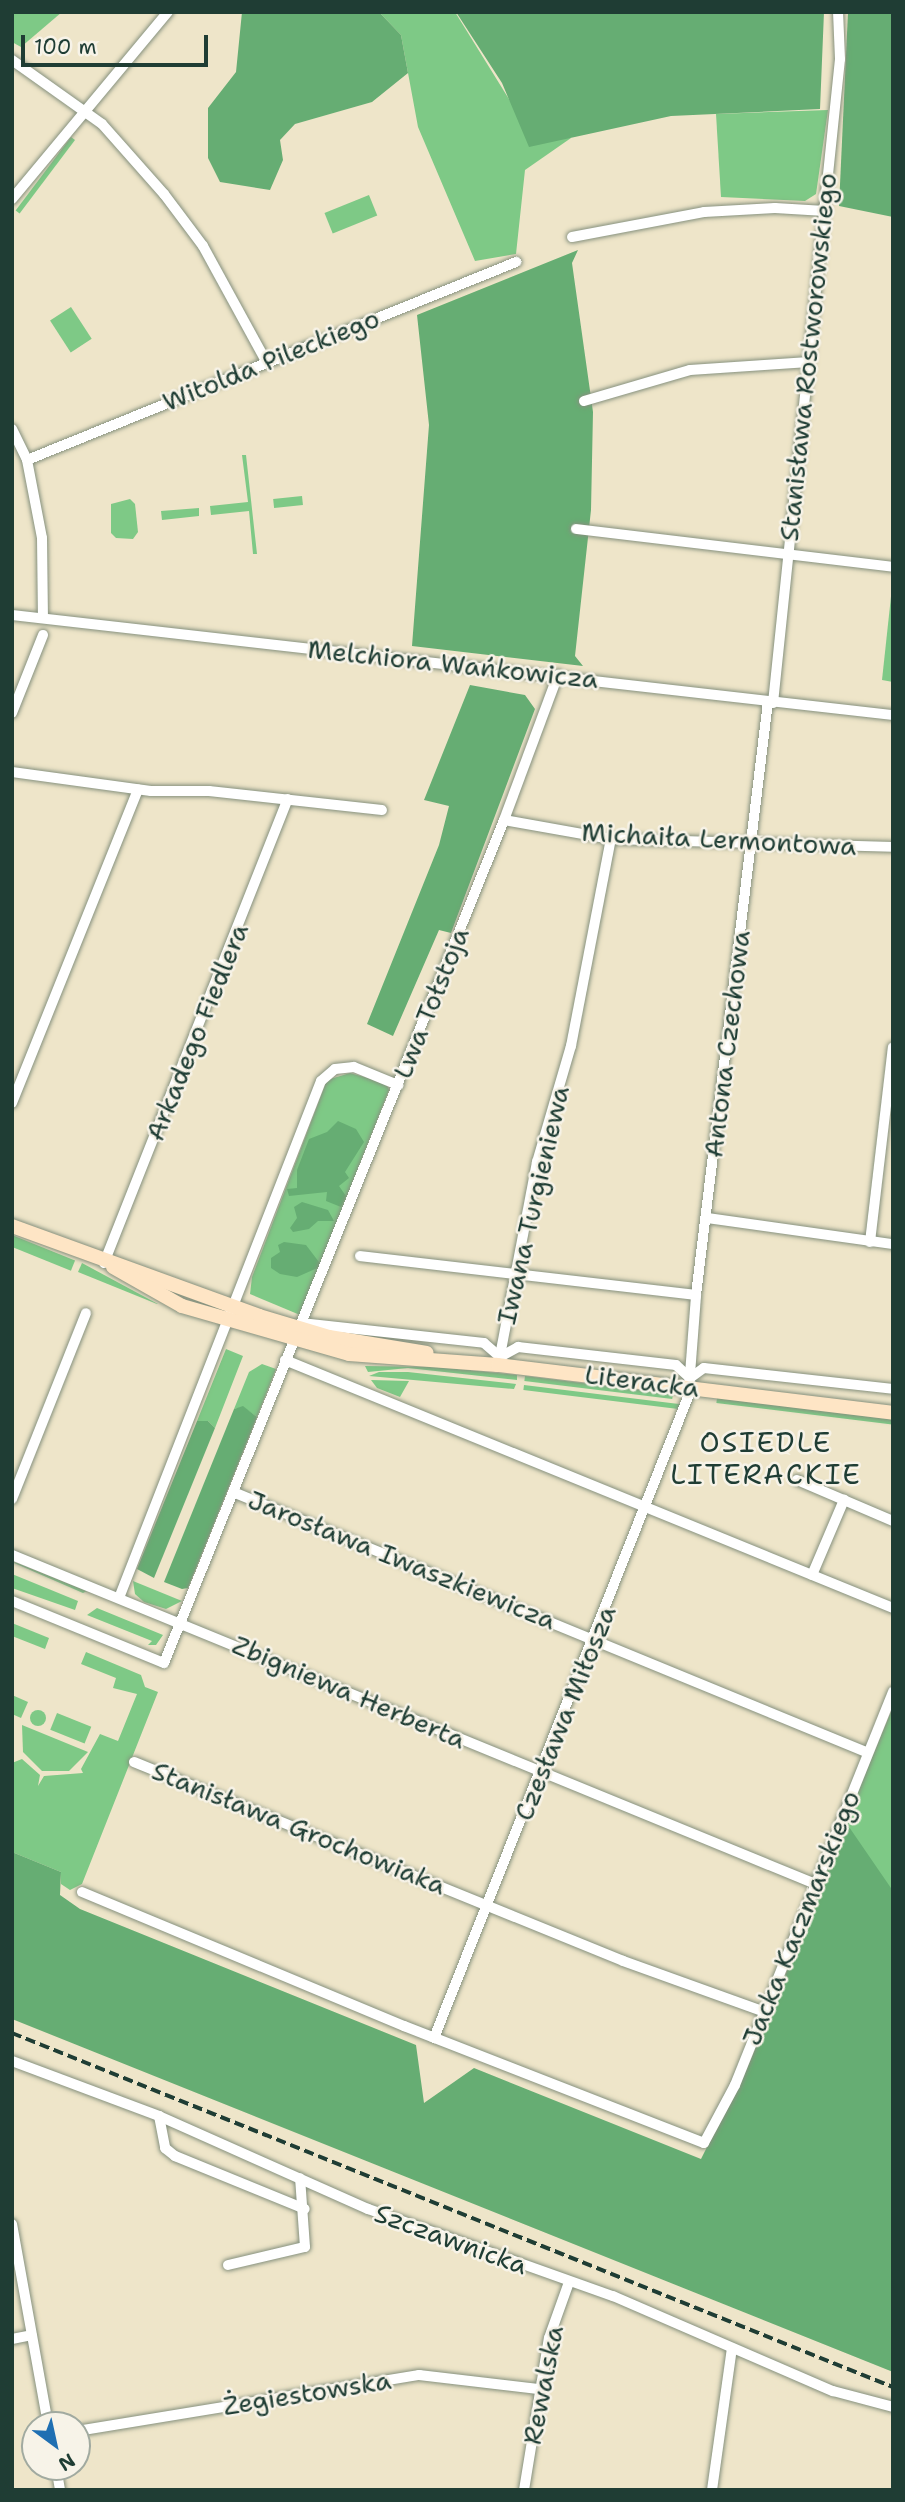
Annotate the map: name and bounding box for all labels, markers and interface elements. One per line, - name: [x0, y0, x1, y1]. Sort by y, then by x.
- scale bar: [24, 21, 212, 65]
- text: 100 m: [34, 33, 97, 61]
- street label: Stanisława Rostworowskiego: [773, 171, 843, 543]
- street label: Witolda Pileckiego: [158, 302, 384, 418]
- street label: Melchiora Wańkowicza: [306, 633, 600, 695]
- street label: Michaiła Lermontowa: [581, 816, 857, 862]
- street label: Arkadego Fiedlera: [139, 919, 255, 1145]
- street label: Lwa Tołstoja: [387, 923, 475, 1083]
- street label: Antona Czechowa: [698, 929, 756, 1159]
- street label: Iwana Turgieniewa: [490, 1083, 576, 1327]
- street label: Literacka: [583, 1359, 701, 1403]
- district label: OSIEDLE LITERACKIE: [672, 1425, 860, 1491]
- street label: Jarosława Iwaszkiewicza: [244, 1484, 560, 1636]
- street label: Czesława Miłosza: [508, 1601, 622, 1825]
- street label: Zbigniewa Herberta: [228, 1629, 470, 1755]
- street label: Stanisława Grochowiaka: [148, 1755, 450, 1901]
- street label: Jacka Kaczmarskiego: [736, 1786, 866, 2050]
- street label: Szczawnicka: [370, 2197, 532, 2281]
- street label: Rewalska: [516, 2323, 570, 2447]
- street label: Żegiestowska: [221, 2364, 393, 2422]
- north arrow: [21, 2411, 91, 2481]
- text: N: [53, 2448, 80, 2477]

